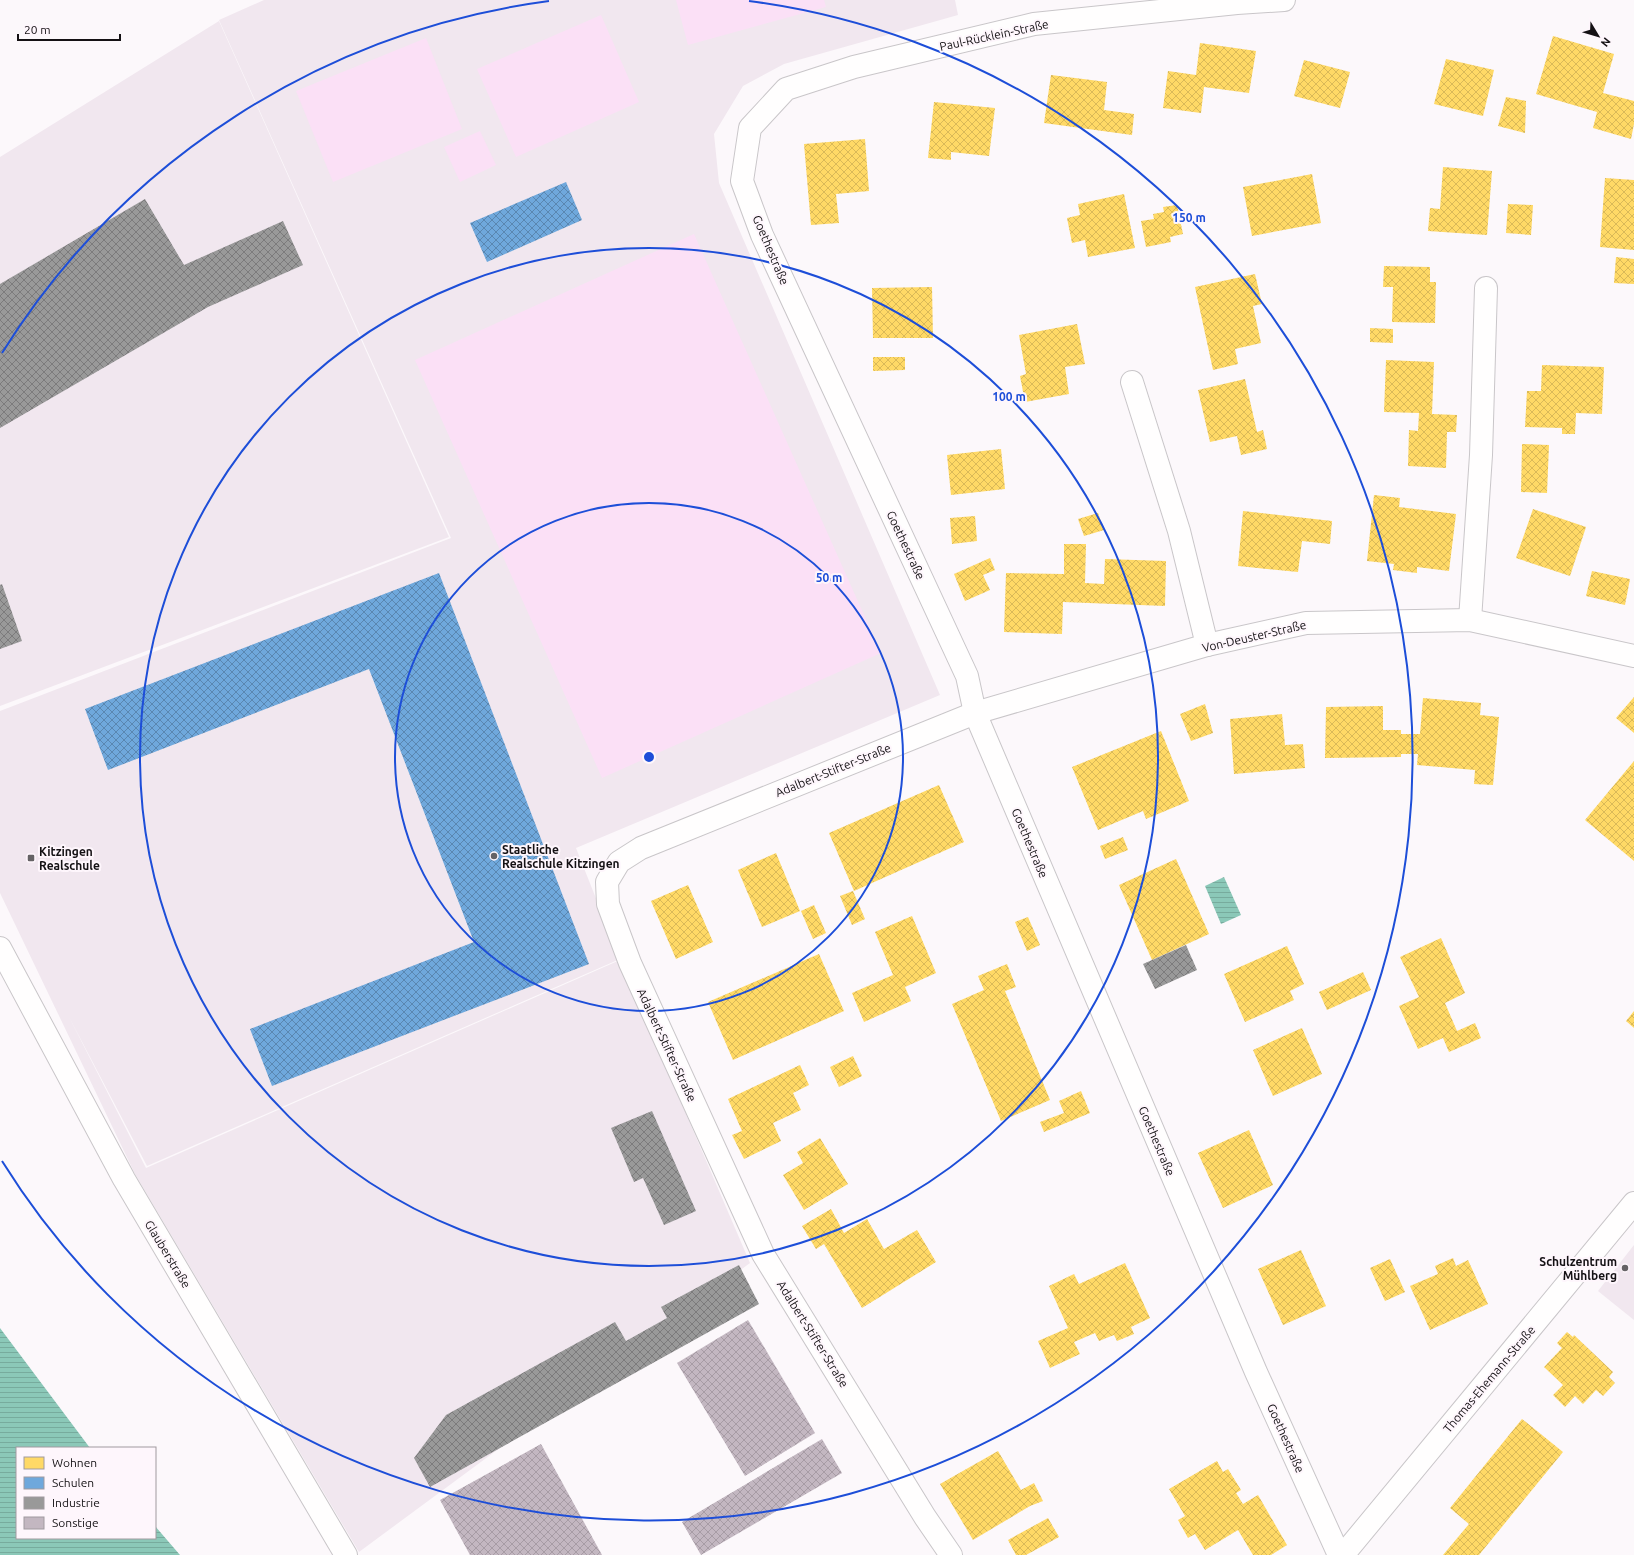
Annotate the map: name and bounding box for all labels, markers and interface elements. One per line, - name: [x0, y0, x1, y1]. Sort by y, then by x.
- scale bar: [18, 16, 120, 42]
- north arrow: [1578, 16, 1618, 56]
- street label: Paul-Rücklein-Straße: [938, 17, 1050, 53]
- text: 20 m: [24, 23, 51, 36]
- text: N: [1599, 35, 1613, 49]
- text: 150 m: [1172, 211, 1206, 224]
- street label: Goethestraße: [751, 213, 791, 287]
- text: 100 m: [992, 390, 1026, 403]
- street label: Goethestraße: [884, 509, 928, 581]
- text: 50 m: [816, 571, 842, 584]
- street label: Von-Deuster-Straße: [1201, 618, 1307, 654]
- street label: Adalbert-Stifter-Straße: [773, 741, 893, 799]
- centre of rings: [642, 750, 656, 764]
- street label: Goethestraße: [1010, 806, 1050, 880]
- place label: Staatliche Realschule Kitzingen: [502, 843, 620, 870]
- place label: Kitzingen Realschule: [39, 845, 100, 872]
- marker: Staatliche Realschule Kitzingen: [489, 851, 499, 861]
- marker: Kitzingen Realschule: [26, 853, 36, 863]
- street label: Adalbert-Stifter-Straße: [635, 986, 699, 1104]
- street label: Goethestraße: [1137, 1104, 1177, 1178]
- street label: Glauberstraße: [143, 1218, 193, 1290]
- place label: Schulzentrum Mühlberg: [1539, 1255, 1617, 1282]
- marker: Schulzentrum Mühlberg: [1620, 1263, 1630, 1273]
- street label: Adalbert-Stifter-Straße: [775, 1278, 851, 1390]
- street label: Thomas-Ehemann-Straße: [1441, 1323, 1537, 1435]
- street label: Goethestraße: [1265, 1401, 1307, 1475]
- legend: [16, 1447, 156, 1539]
- text: Wohnen: [52, 1456, 97, 1469]
- text: Schulen: [52, 1476, 94, 1489]
- text: Industrie: [52, 1496, 100, 1509]
- text: Sonstige: [52, 1516, 99, 1529]

